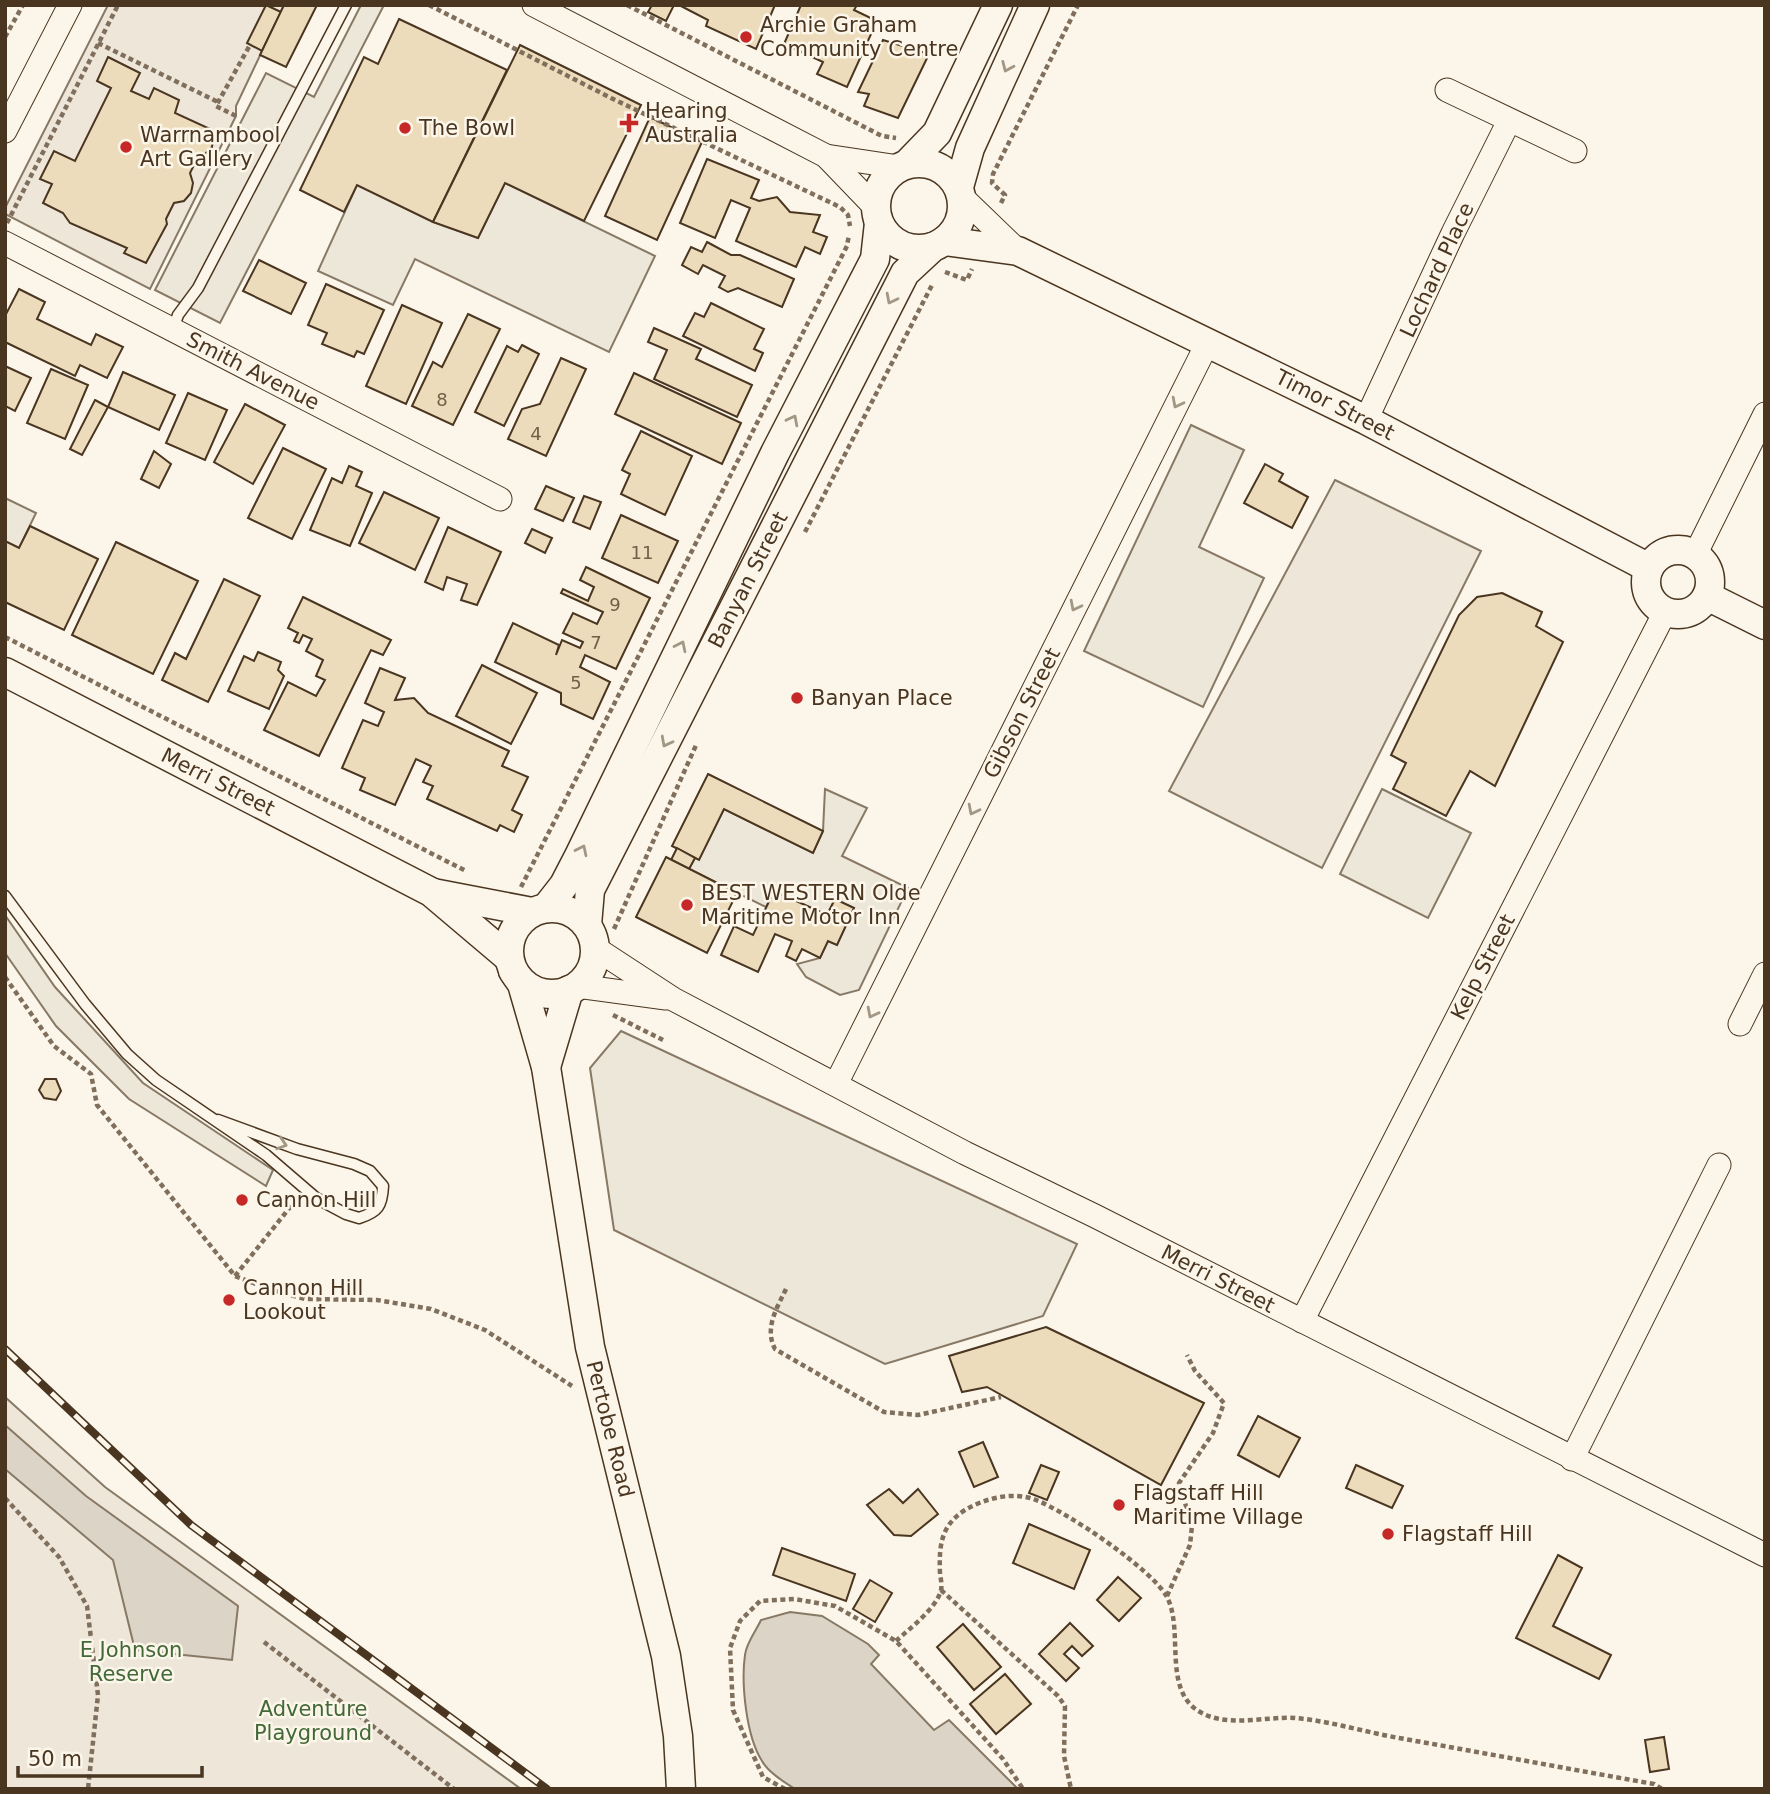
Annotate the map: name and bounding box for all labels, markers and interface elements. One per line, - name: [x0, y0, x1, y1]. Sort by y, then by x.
- place label: Archie Graham Community Centre: [760, 13, 958, 61]
- marker: Archie Graham Community Centre: [738, 29, 754, 45]
- one-way arrow: [1001, 60, 1015, 73]
- place label: Hearing Australia: [645, 99, 738, 147]
- marker: Hearing Australia: [619, 113, 639, 133]
- place label: The Bowl: [418, 116, 515, 140]
- marker: The Bowl: [397, 120, 413, 136]
- place label: Warrnambool Art Gallery: [140, 123, 280, 171]
- marker: Warrnambool Art Gallery: [118, 139, 134, 155]
- street label: Lochard Place: [1395, 199, 1479, 341]
- one-way arrow: [886, 292, 900, 304]
- street label: Smith Avenue: [183, 327, 323, 415]
- street label: Timor Street: [1271, 364, 1399, 445]
- house number: 8: [436, 389, 448, 410]
- one-way arrow: [1172, 396, 1186, 408]
- one-way arrow: [784, 415, 798, 427]
- house number: 4: [530, 423, 542, 444]
- street label: Banyan Street: [703, 508, 793, 652]
- house number: 11: [631, 542, 653, 563]
- house number: 9: [609, 594, 621, 615]
- one-way arrow: [1070, 599, 1084, 611]
- house number: 7: [590, 632, 602, 653]
- one-way arrow: [673, 641, 687, 653]
- street label: Gibson Street: [979, 644, 1065, 782]
- house number: 5: [570, 672, 582, 693]
- place label: Banyan Place: [811, 686, 953, 710]
- marker: Banyan Place: [789, 690, 805, 706]
- one-way arrow: [661, 735, 674, 747]
- street label: Merri Street: [157, 743, 279, 821]
- one-way arrow: [968, 803, 982, 815]
- one-way arrow: [573, 845, 587, 857]
- place label: BEST WESTERN Olde Maritime Motor Inn: [701, 881, 921, 929]
- marker: BEST WESTERN Olde Maritime Motor Inn: [679, 897, 695, 913]
- street label: Kelp Street: [1446, 910, 1520, 1024]
- one-way arrow: [866, 1006, 880, 1018]
- one-way arrow: [275, 1136, 287, 1150]
- place label: Cannon Hill: [256, 1188, 376, 1212]
- marker: Cannon Hill: [234, 1192, 250, 1208]
- street label: Merri Street: [1157, 1240, 1279, 1318]
- place label: Cannon Hill Lookout: [243, 1276, 363, 1324]
- marker: Cannon Hill Lookout: [221, 1292, 237, 1308]
- street label: Pertobe Road: [581, 1358, 639, 1500]
- place label: Flagstaff Hill Maritime Village: [1133, 1481, 1303, 1529]
- marker: Flagstaff Hill Maritime Village: [1111, 1497, 1127, 1513]
- place label: Flagstaff Hill: [1402, 1522, 1533, 1546]
- marker: Flagstaff Hill: [1380, 1526, 1396, 1542]
- park label: E Johnson Reserve: [80, 1638, 182, 1686]
- park label: Adventure Playground: [254, 1697, 372, 1745]
- scale bar: [18, 1734, 201, 1778]
- text: 50 m: [28, 1747, 82, 1771]

